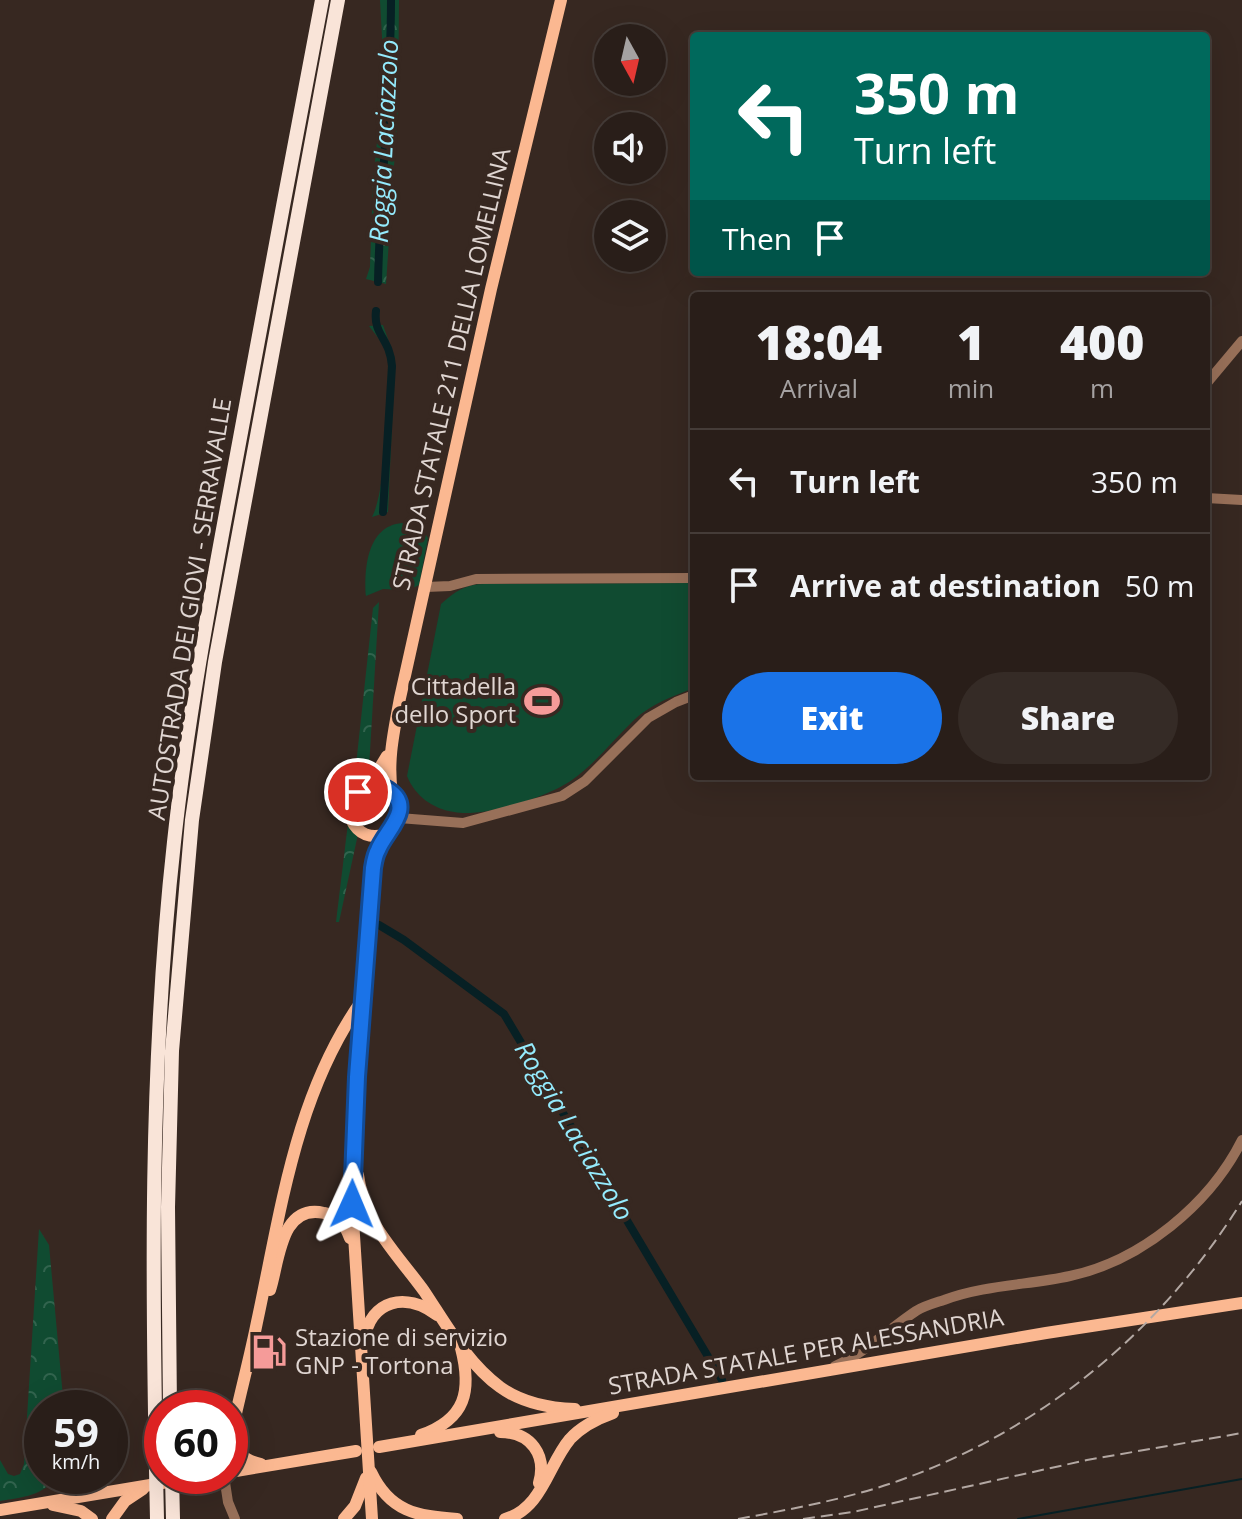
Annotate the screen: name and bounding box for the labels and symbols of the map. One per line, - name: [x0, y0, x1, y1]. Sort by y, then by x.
- north arrow: [594, 24, 666, 96]
- water label: Roggia Laciazzolo: [360, 38, 406, 244]
- street label: STRADA STATALE 211 DELLA LOMELLINA: [384, 143, 518, 593]
- street label: AUTOSTRADA DEI GIOVI - SERRAVALLE: [139, 395, 238, 822]
- place label: Cittadella dello Sport: [394, 669, 516, 730]
- sports icon: Cittadella dello Sport: [523, 682, 561, 720]
- pin: [324, 758, 392, 826]
- water label: Roggia Laciazzolo: [507, 1034, 643, 1227]
- position arrow: [310, 1162, 394, 1246]
- street label: STRADA STATALE PER ALESSANDRIA: [606, 1299, 1007, 1402]
- place label: Stazione di servizio GNP - Tortona: [295, 1320, 508, 1381]
- fuel station icon: Stazione di servizio GNP - Tortona: [250, 1333, 288, 1371]
- speed limit sign: 60: [144, 1390, 248, 1494]

